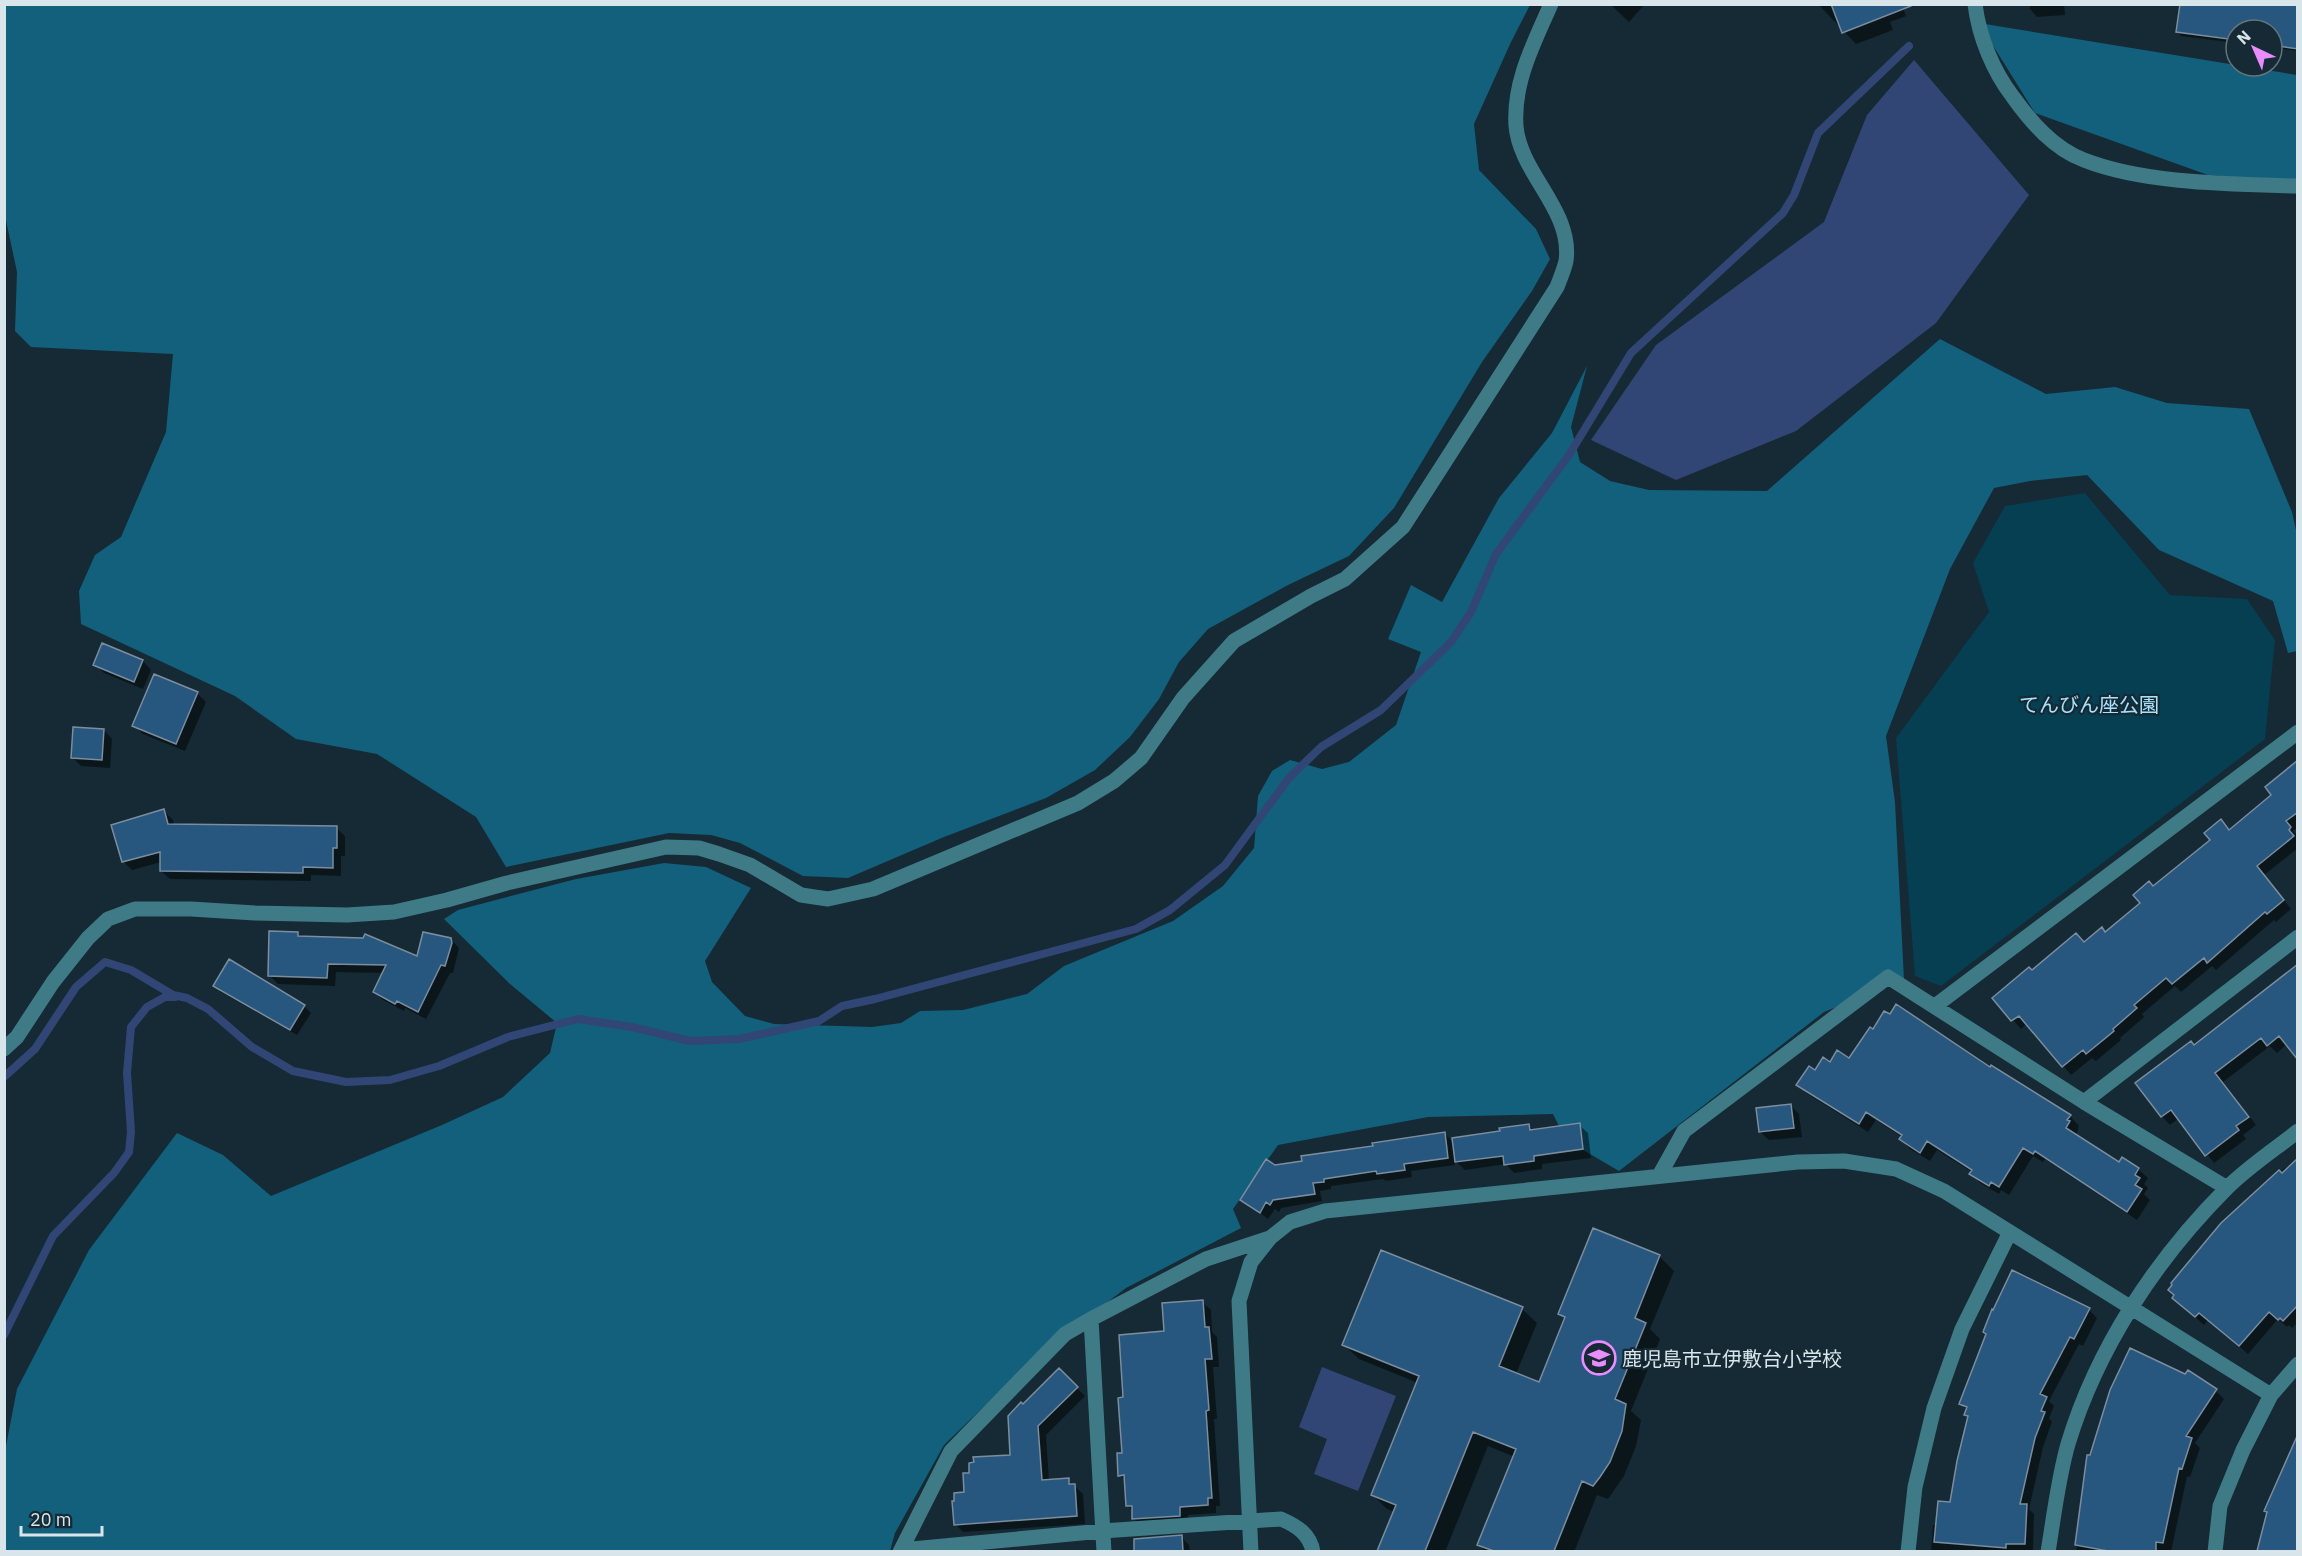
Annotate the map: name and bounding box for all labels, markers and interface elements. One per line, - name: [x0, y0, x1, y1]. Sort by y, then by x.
- north arrow: [2224, 18, 2284, 78]
- text: N: [2232, 26, 2255, 48]
- park label: てんびん座公園: [2019, 691, 2159, 718]
- school or university icon: 鹿児島市立伊敷台小学校: [1581, 1340, 1617, 1376]
- place label: 鹿児島市立伊敷台小学校: [1622, 1345, 1842, 1372]
- scale bar: [21, 1499, 102, 1537]
- text: 20 m: [30, 1508, 72, 1531]

